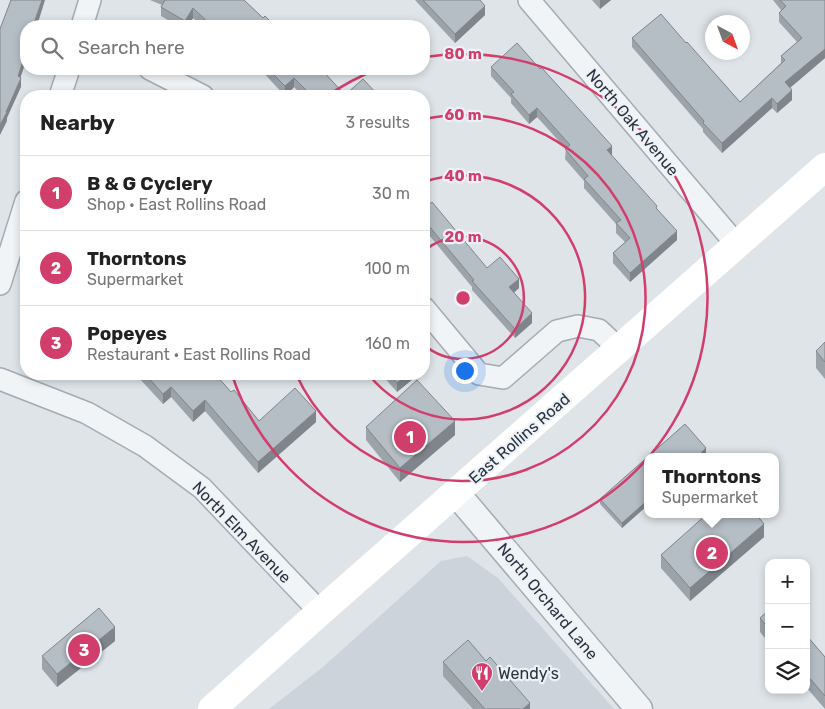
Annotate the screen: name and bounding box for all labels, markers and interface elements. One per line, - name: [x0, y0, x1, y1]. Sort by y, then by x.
- north arrow: [705, 15, 750, 60]
- search box: [20, 20, 430, 75]
- icon: search: [38, 34, 66, 62]
- text: Search here: [78, 36, 185, 59]
- text: 80 m: [444, 45, 482, 63]
- street label: North Oak Avenue: [582, 65, 683, 180]
- text: 60 m: [445, 106, 481, 124]
- text: Nearby: [40, 110, 115, 135]
- text: 3 results: [345, 113, 410, 132]
- text: 40 m: [444, 167, 482, 185]
- text: B & G Cyclery: [87, 172, 213, 195]
- text: 1: [52, 184, 60, 203]
- text: 30 m: [372, 184, 410, 203]
- text: Shop · East Rollins Road: [87, 195, 266, 214]
- text: 20 m: [445, 228, 481, 246]
- text: Thorntons: [87, 247, 187, 270]
- text: 2: [51, 259, 61, 278]
- text: 100 m: [365, 259, 410, 278]
- text: Supermarket: [87, 270, 183, 289]
- centre of rings: [454, 289, 472, 307]
- text: Popeyes: [87, 322, 167, 345]
- text: 3: [51, 334, 61, 353]
- text: 160 m: [365, 334, 410, 353]
- text: Restaurant · East Rollins Road: [87, 345, 311, 364]
- your location: [452, 358, 478, 384]
- street label: East Rollins Road: [465, 389, 574, 487]
- pin: 1: [394, 418, 426, 456]
- popup: [644, 453, 779, 518]
- text: Thorntons: [662, 465, 761, 488]
- street label: North Elm Avenue: [188, 478, 295, 587]
- text: Supermarket: [662, 488, 758, 507]
- pin: 2: [696, 534, 728, 572]
- street label: North Orchard Lane: [493, 539, 602, 663]
- map controls: [765, 559, 810, 694]
- button: +: [765, 559, 810, 604]
- button: −: [765, 604, 810, 649]
- pin: 3: [68, 631, 100, 669]
- button: layers: [765, 649, 810, 694]
- restaurant icon: Wendy's: [470, 661, 494, 692]
- place label: Wendy's: [498, 664, 559, 683]

